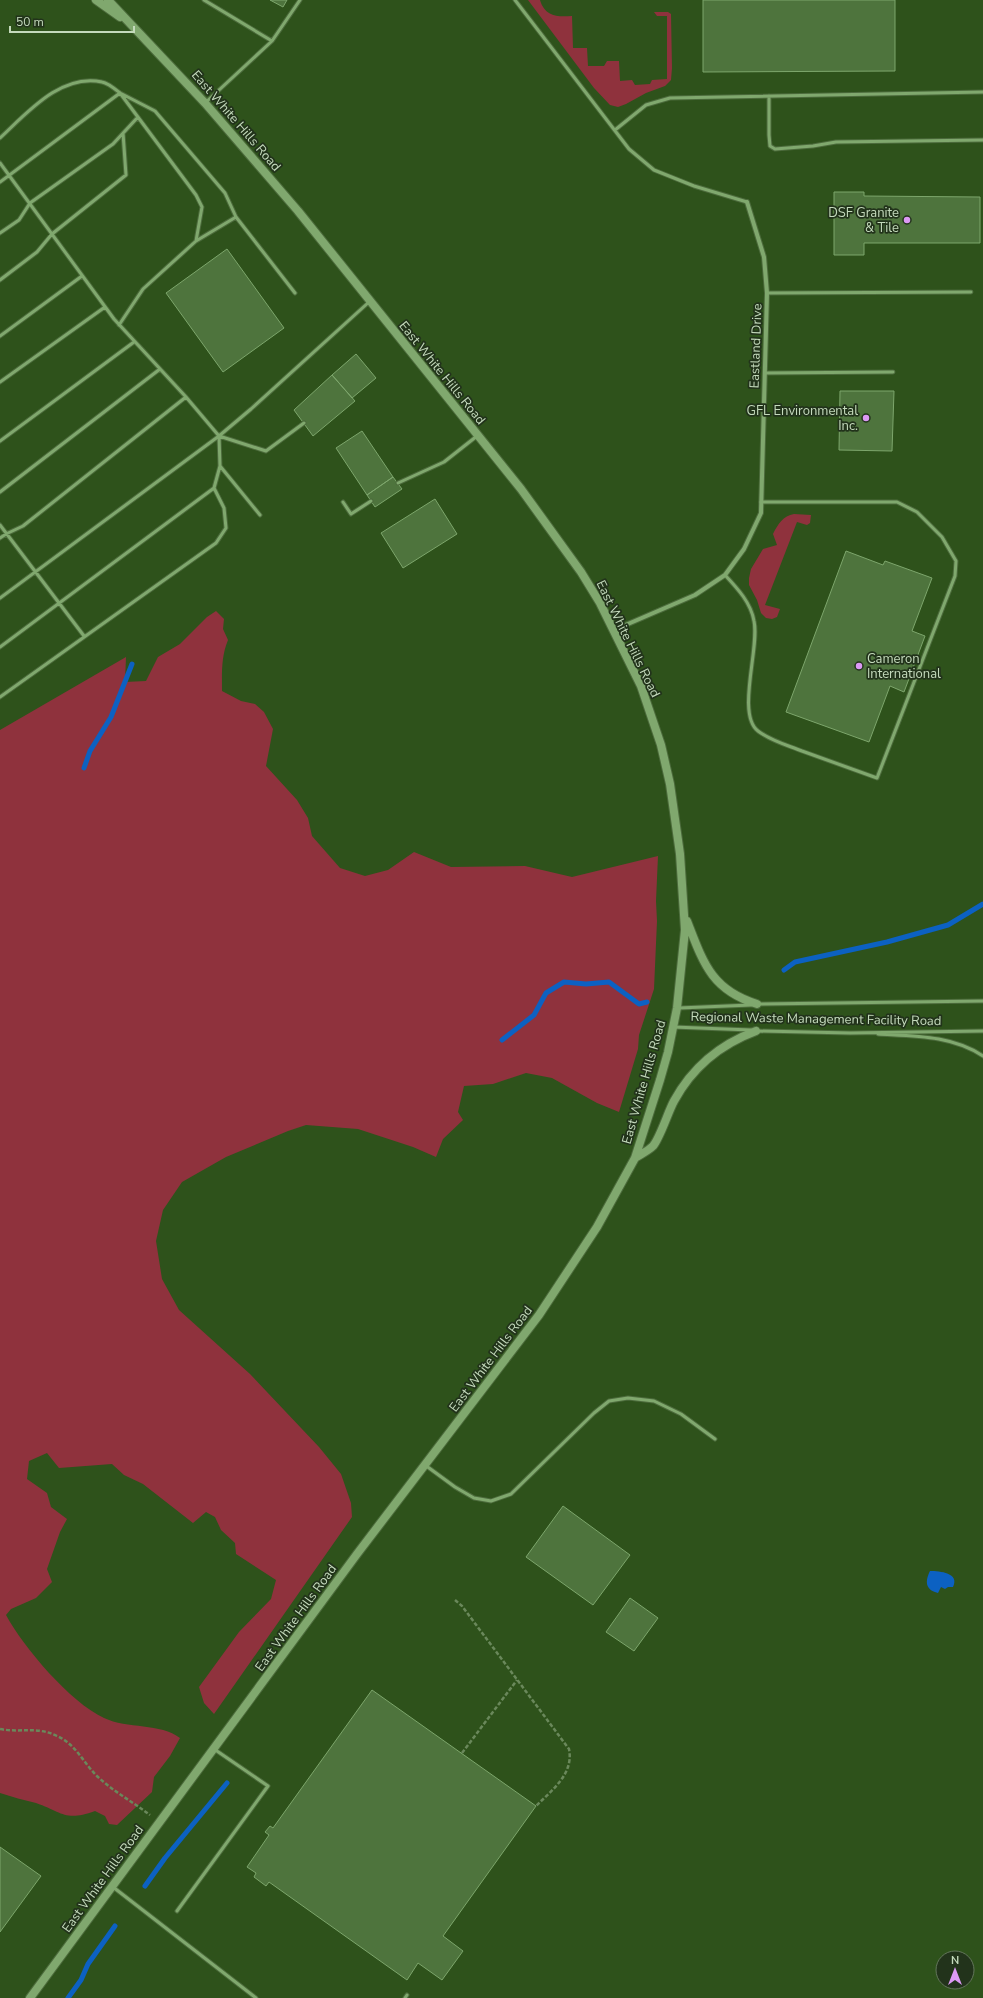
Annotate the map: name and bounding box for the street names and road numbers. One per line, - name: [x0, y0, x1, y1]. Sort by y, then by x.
- street label: East White Hills Road: [187, 67, 285, 175]
- street label: Eastland Drive: [746, 303, 766, 389]
- street label: East White Hills Road: [395, 317, 489, 429]
- street label: East White Hills Road: [592, 577, 664, 701]
- street label: Regional Waste Management Facility Road: [690, 1008, 942, 1030]
- street label: East White Hills Road: [618, 1018, 670, 1146]
- street label: East White Hills Road: [445, 1302, 537, 1416]
- street label: East White Hills Road: [251, 1561, 341, 1675]
- street label: East White Hills Road: [58, 1822, 148, 1936]

